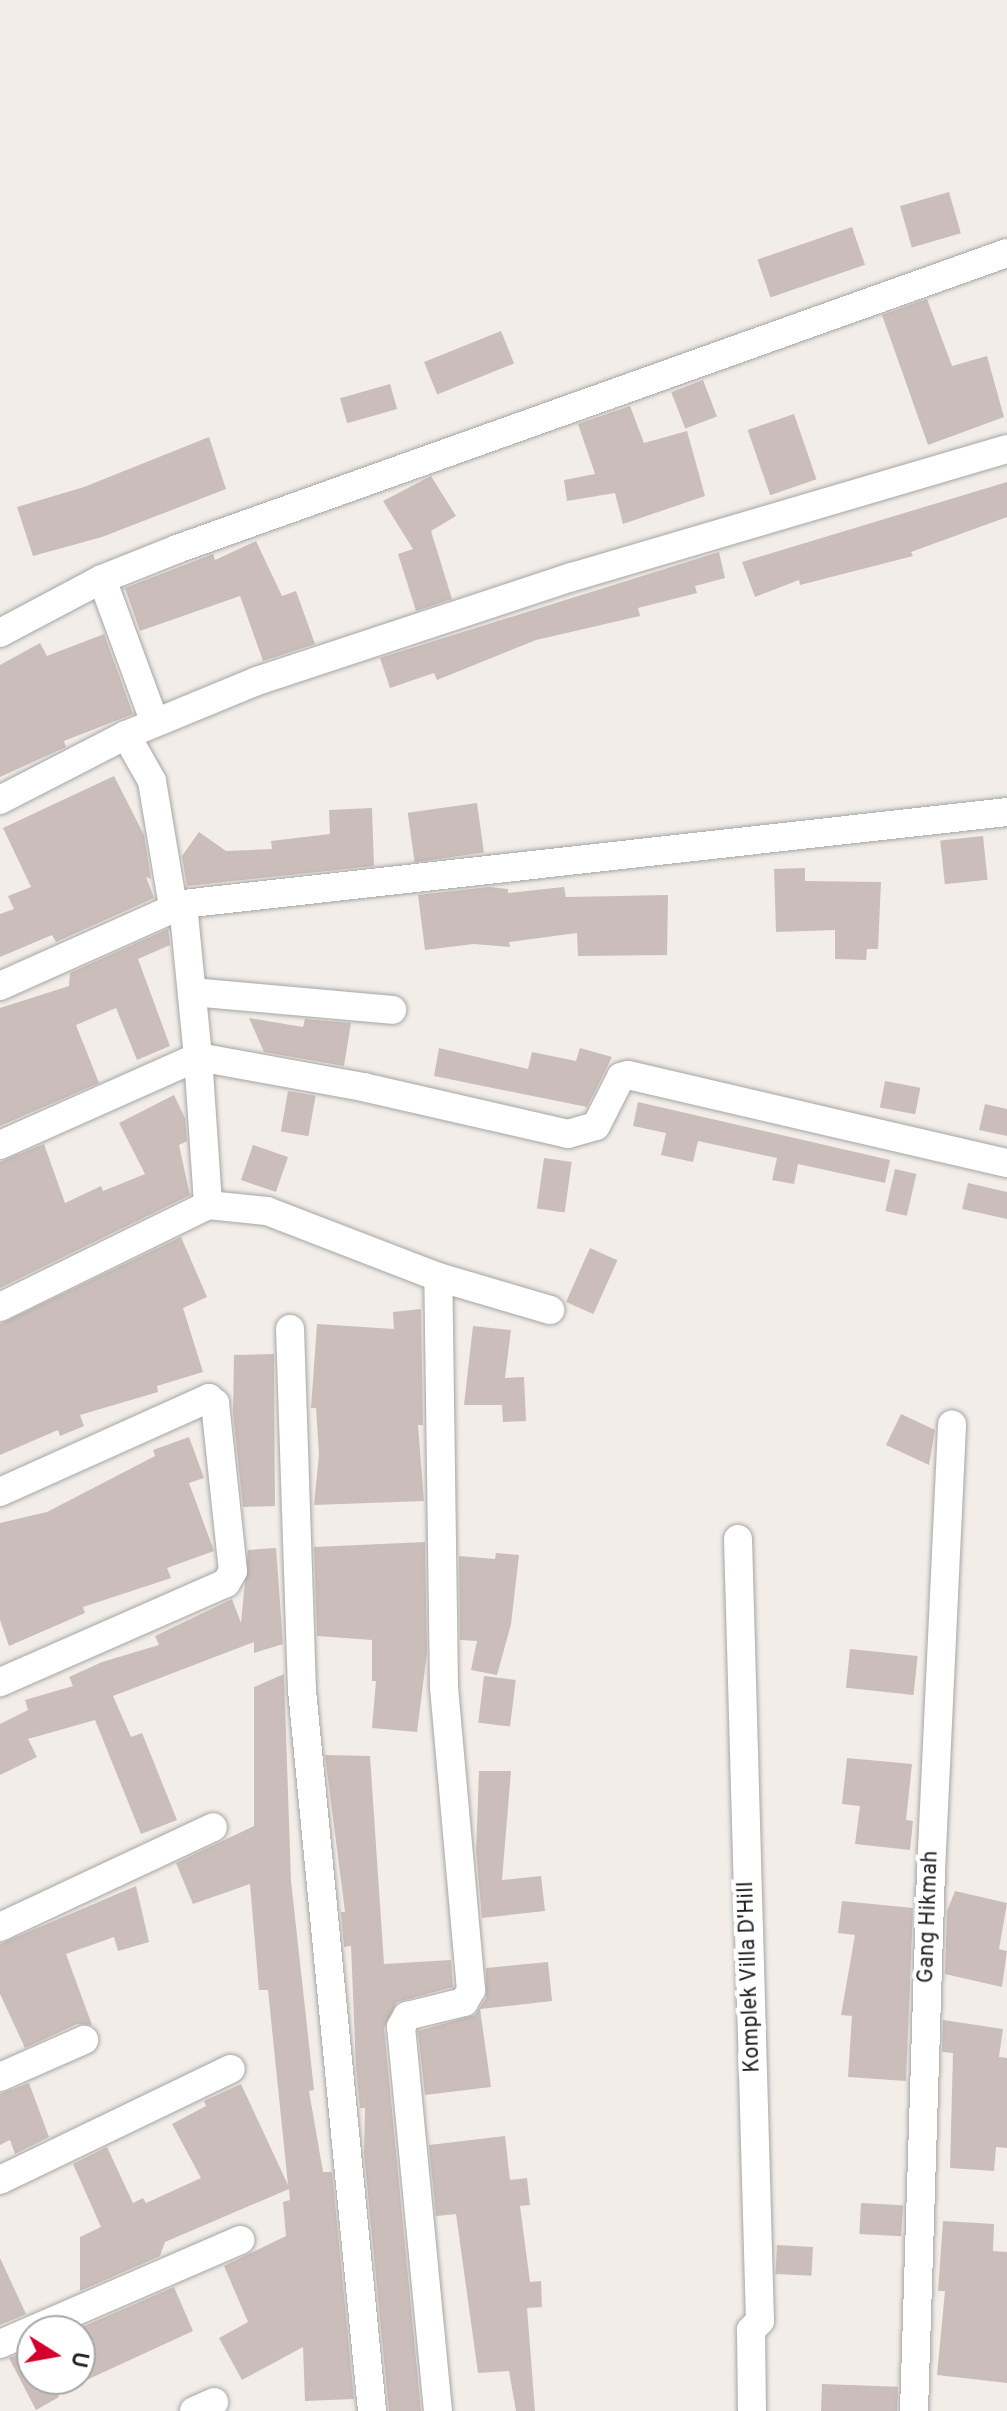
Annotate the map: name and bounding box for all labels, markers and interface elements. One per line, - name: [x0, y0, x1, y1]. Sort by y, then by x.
- street label: Gang Hikmah: [913, 1850, 945, 1984]
- street label: Komplek Villa D'Hill: [733, 1880, 767, 2074]
- north arrow: [16, 2315, 96, 2395]
- text: U: [63, 2349, 93, 2370]

